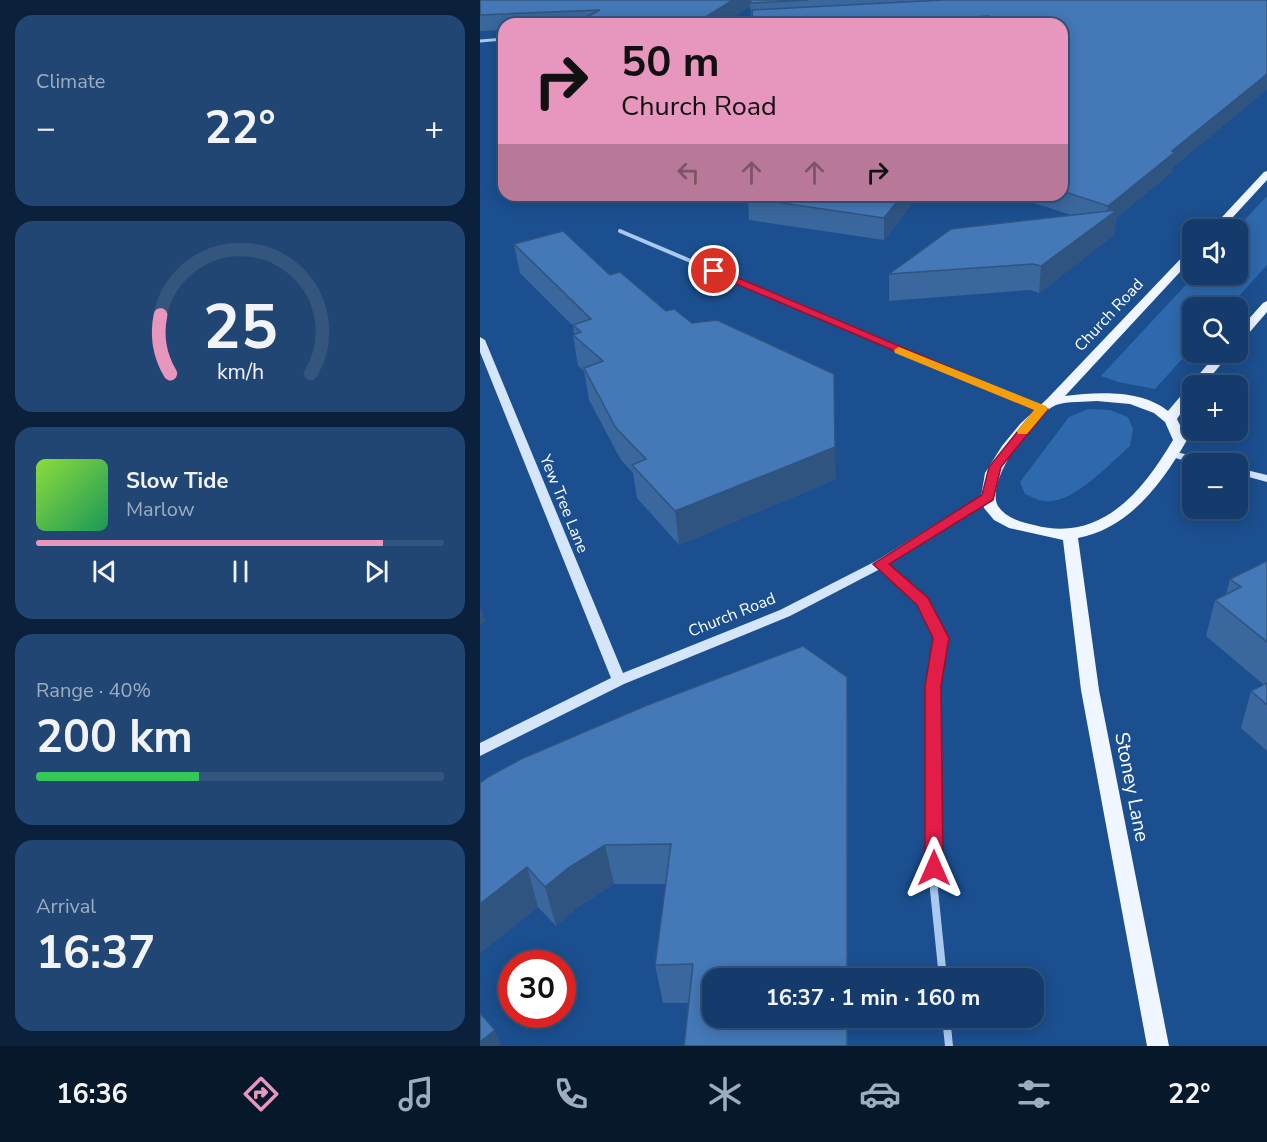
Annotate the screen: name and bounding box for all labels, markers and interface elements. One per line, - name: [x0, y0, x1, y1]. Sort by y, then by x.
- text: 50 m: [621, 34, 720, 91]
- icon: right: [522, 42, 600, 120]
- text: Climate: [36, 68, 105, 95]
- text: Church Road: [621, 88, 777, 125]
- text: 22°: [204, 98, 276, 159]
- text: −: [36, 106, 56, 151]
- text: +: [424, 106, 444, 151]
- icon: left: [672, 156, 705, 189]
- icon: ahead: [735, 156, 768, 189]
- icon: ahead: [798, 156, 831, 189]
- icon: right: [861, 156, 894, 189]
- map controls: [1182, 219, 1248, 519]
- button: sound: [1182, 219, 1248, 285]
- pin: [688, 245, 739, 296]
- icon: arrive: [697, 254, 730, 287]
- street label: Church Road: [1069, 274, 1149, 356]
- text: 25: [203, 285, 277, 370]
- button: search: [1182, 297, 1248, 363]
- text: km/h: [216, 357, 264, 387]
- button: +: [1182, 375, 1248, 441]
- street label: Yew Tree Lane: [534, 451, 594, 556]
- button: −: [1182, 453, 1248, 519]
- text: Slow Tide: [126, 466, 228, 496]
- text: Marlow: [126, 496, 194, 523]
- icon: previous: [88, 555, 121, 588]
- icon: pause: [224, 555, 257, 588]
- icon: next: [360, 555, 393, 588]
- street label: Church Road: [685, 588, 779, 642]
- text: Range · 40%: [36, 677, 151, 704]
- text: 200 km: [36, 707, 193, 768]
- street label: Stoney Lane: [1108, 730, 1156, 844]
- position arrow: [902, 836, 966, 900]
- text: Arrival: [36, 893, 96, 920]
- text: 16:37: [36, 923, 155, 984]
- speed limit sign: 30: [498, 950, 576, 1028]
- text: 16:37 · 1 min · 160 m: [766, 983, 980, 1013]
- icon: directions: [240, 1073, 282, 1115]
- icon: music: [395, 1073, 437, 1115]
- icon: phone: [550, 1073, 592, 1115]
- icon: climate: [704, 1073, 746, 1115]
- icon: car: [859, 1073, 901, 1115]
- icon: filters: [1013, 1073, 1055, 1115]
- text: 16:36: [56, 1076, 128, 1113]
- text: 22°: [1168, 1076, 1211, 1113]

